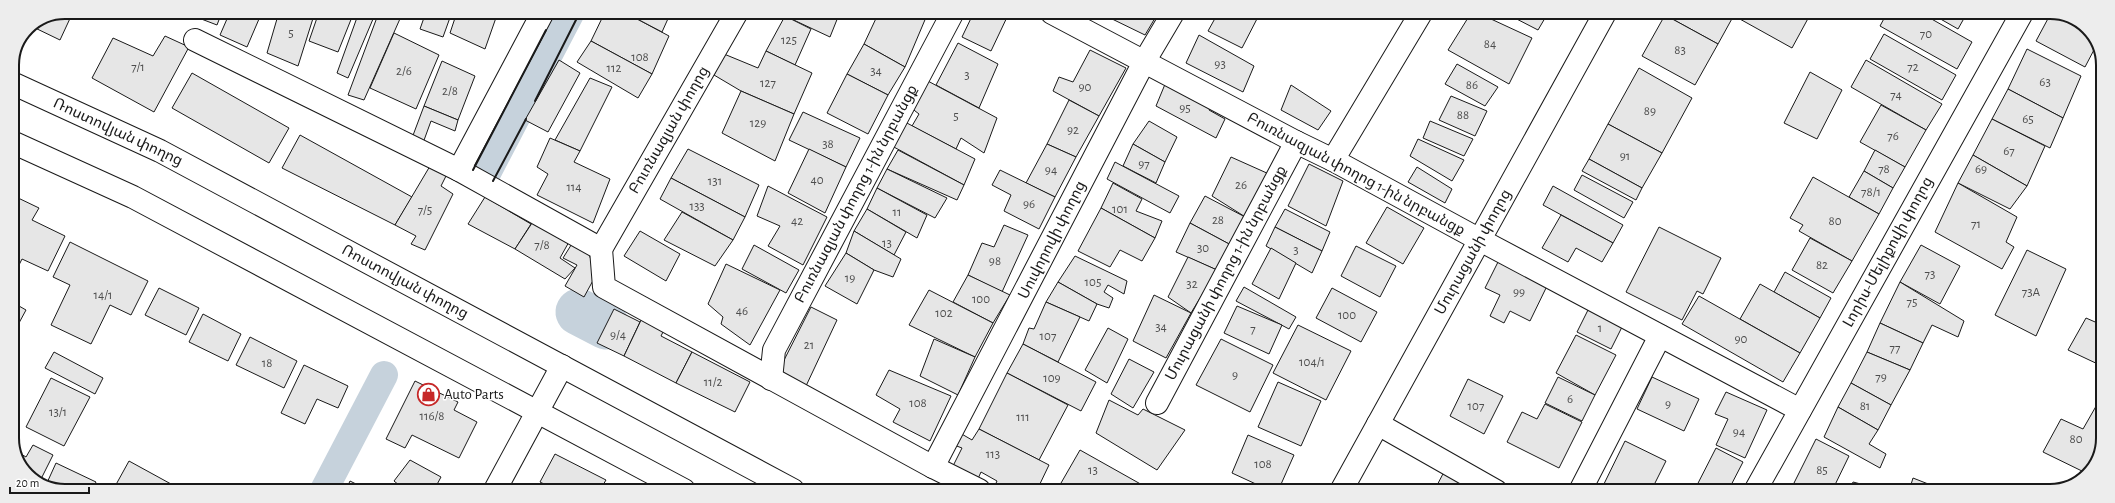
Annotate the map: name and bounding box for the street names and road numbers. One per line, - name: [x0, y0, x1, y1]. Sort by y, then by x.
- street label: Բուռնազյան փողոց: [626, 63, 712, 197]
- street label: Բուռնազյան փողոց 1-ին նրբանցք: [791, 82, 921, 306]
- street label: Ռոստովյան փողոց: [50, 94, 186, 170]
- street label: Բուռնազյան փողոց 1-ին նրբանցք: [1244, 109, 1468, 239]
- street label: Մուրացանի փողոց 1-ին նրբանցք: [1162, 163, 1290, 383]
- street label: Լորիս-Մելիքովի փողոց: [1840, 174, 1936, 330]
- street label: Սուվորովի փողոց: [1016, 179, 1089, 302]
- street label: Մուրացանի փողոց: [1431, 186, 1515, 318]
- street label: Ռոստովյան փողոց: [339, 241, 471, 323]

